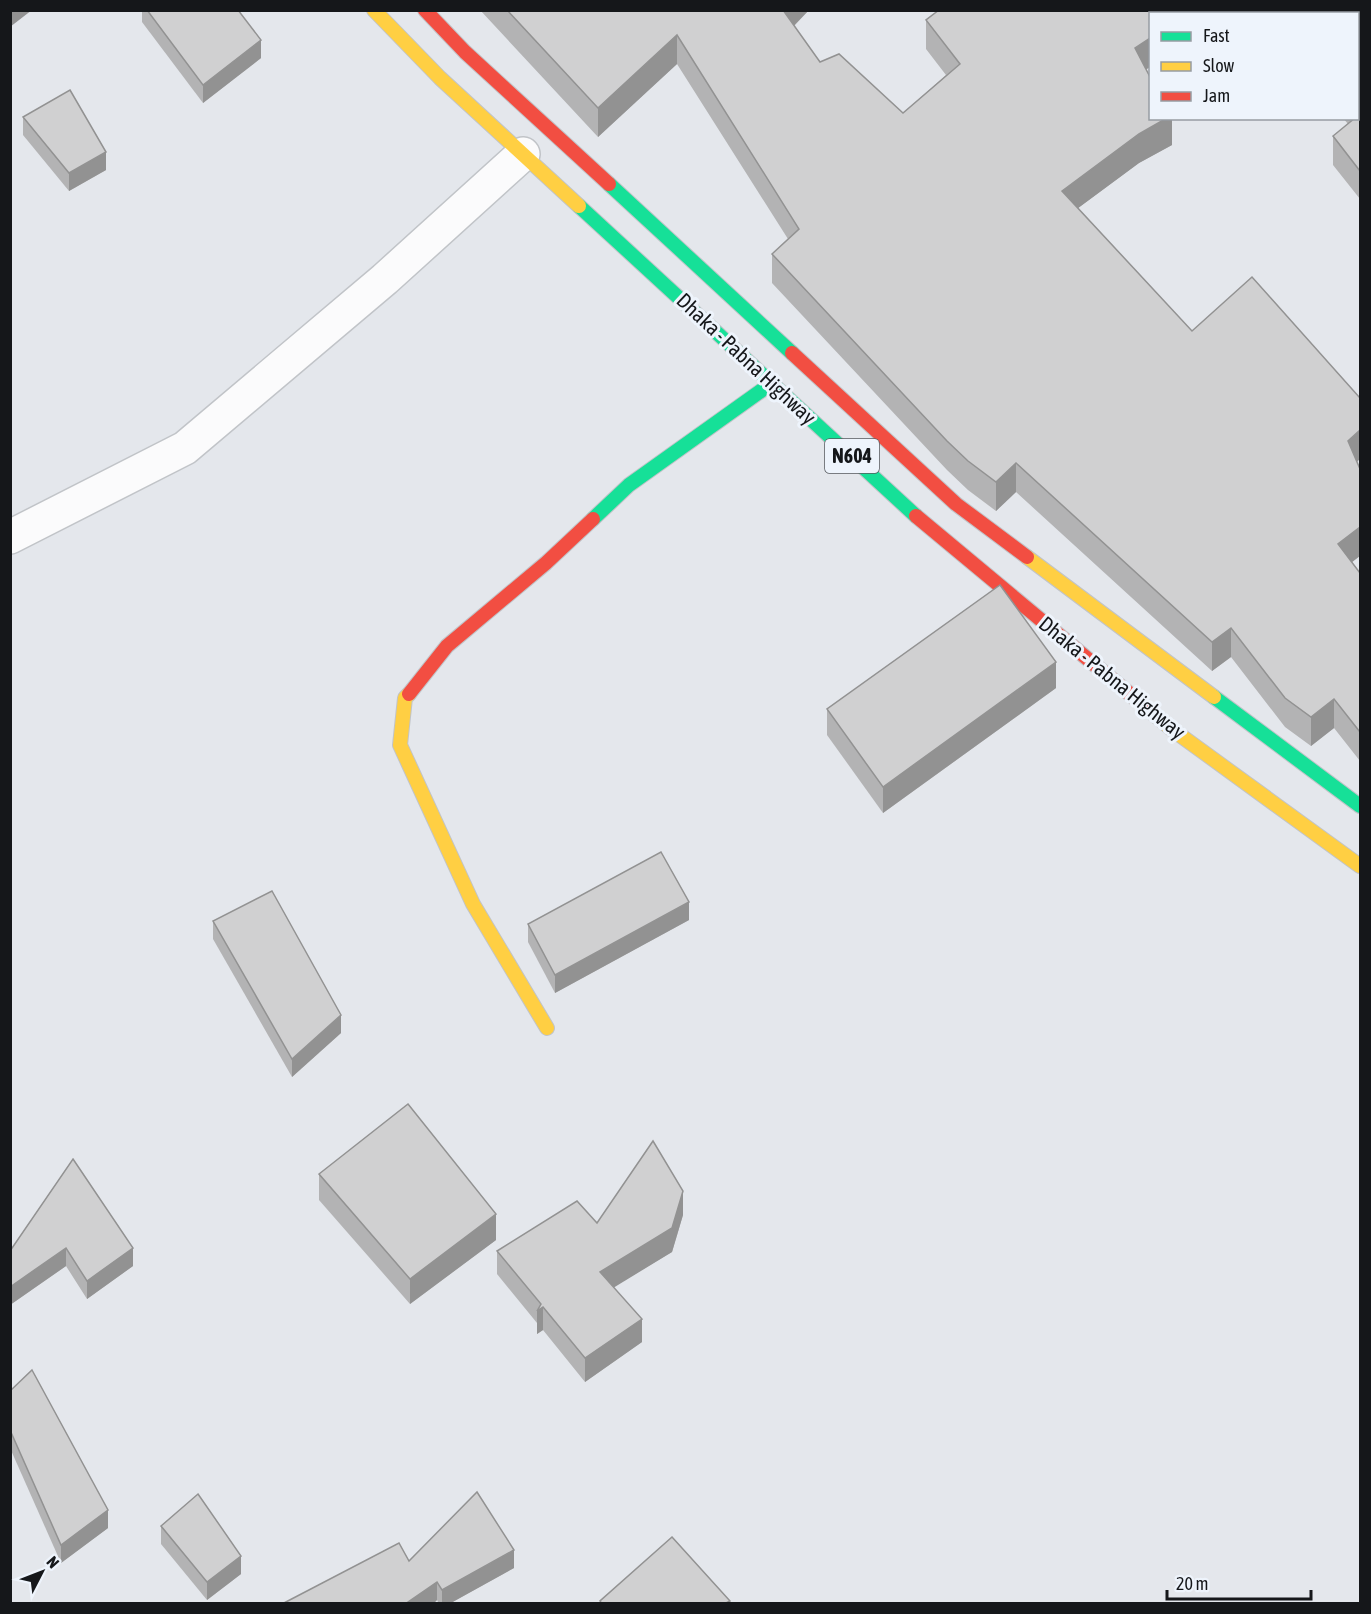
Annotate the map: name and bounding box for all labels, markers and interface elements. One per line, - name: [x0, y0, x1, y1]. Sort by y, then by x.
- legend: [1149, 12, 1359, 120]
- text: Fast: [1203, 25, 1230, 46]
- text: Slow: [1203, 55, 1234, 76]
- text: Jam: [1203, 85, 1230, 106]
- street label: Dhaka - Pabna Highway: [672, 288, 821, 429]
- road number: N604: [825, 439, 879, 473]
- street label: Dhaka - Pabna Highway: [1035, 611, 1191, 744]
- north arrow: [12, 1542, 72, 1602]
- text: N: [43, 1552, 63, 1571]
- scale bar: [1167, 1563, 1311, 1601]
- text: 20 m: [1176, 1573, 1208, 1594]

